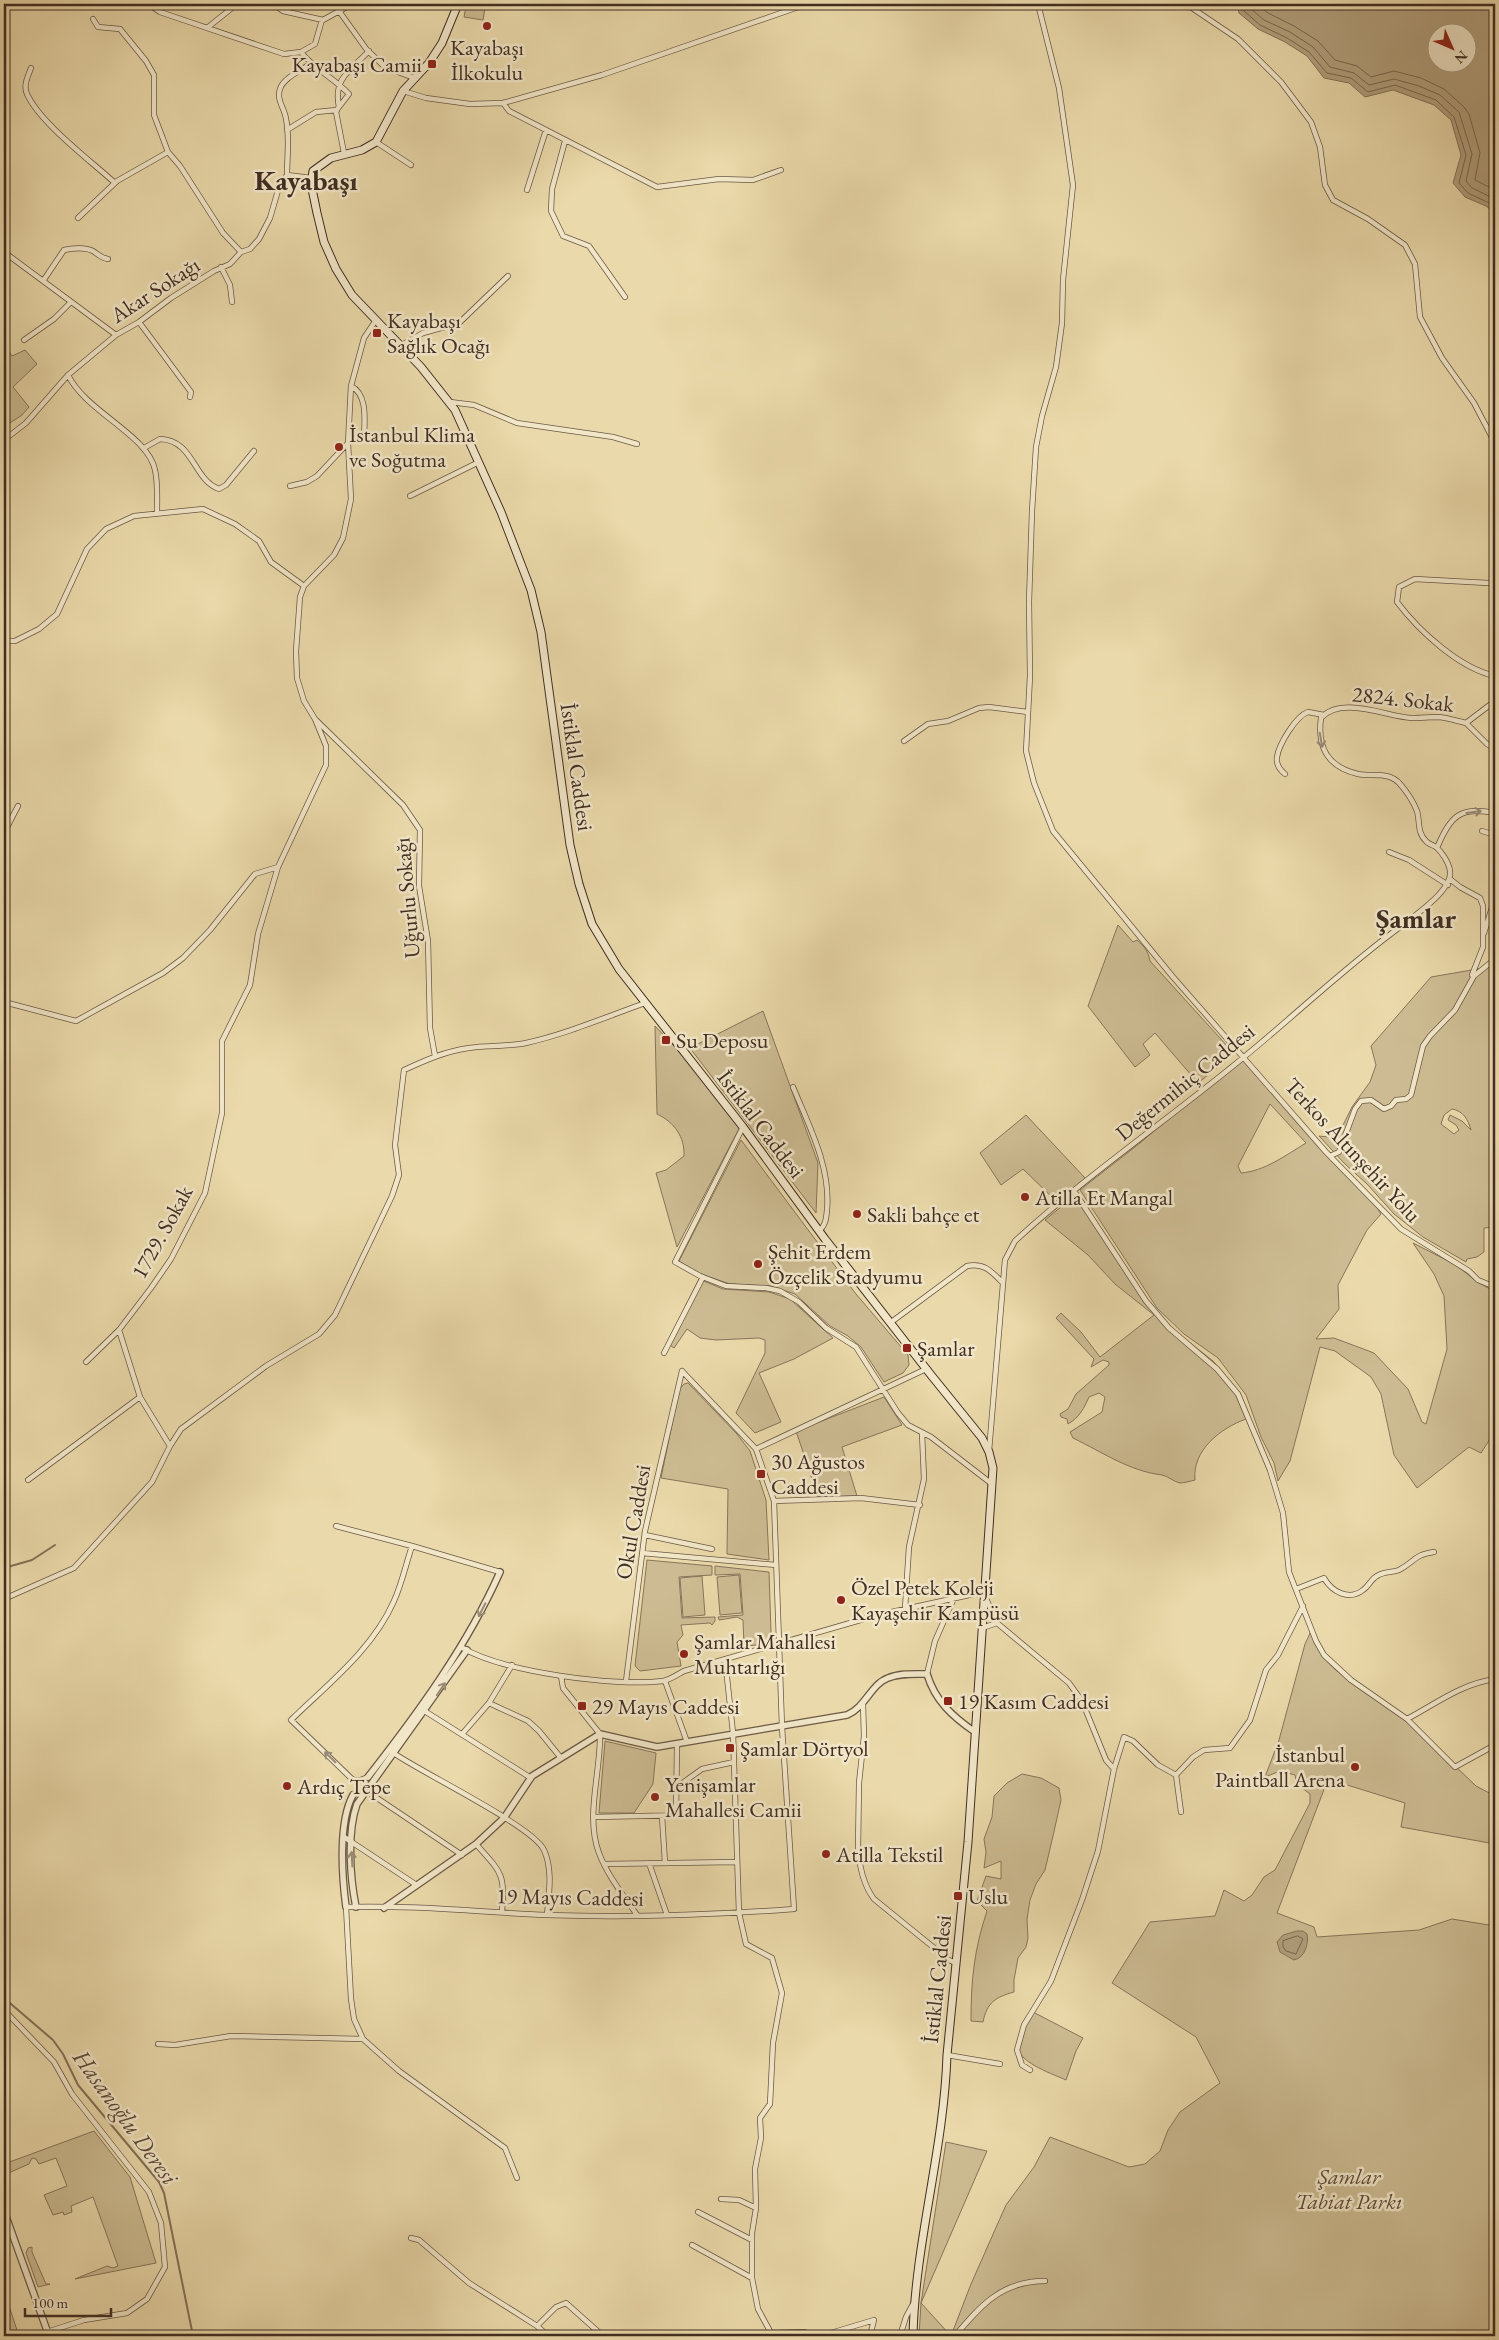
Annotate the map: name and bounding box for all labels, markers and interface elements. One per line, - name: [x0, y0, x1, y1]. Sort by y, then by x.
- marker: Kayabaşı İlkokulu: [481, 20, 493, 32]
- north arrow: [1426, 22, 1476, 72]
- place label: Kayabaşı İlkokulu: [450, 33, 524, 87]
- text: N: [1450, 47, 1472, 68]
- place label: Kayabaşı Camii: [292, 50, 422, 79]
- marker: Kayabaşı Camii: [426, 58, 438, 70]
- district label: Kayabaşı: [254, 162, 358, 198]
- street label: Akar Sokağı: [104, 250, 205, 330]
- place label: Kayabaşı Sağlık Ocağı: [387, 306, 490, 360]
- marker: Kayabaşı Sağlık Ocağı: [371, 327, 383, 339]
- place label: İstanbul Klima ve Soğutma: [349, 420, 475, 474]
- marker: İstanbul Klima ve Soğutma: [333, 441, 345, 453]
- street label: 2824. Sokak: [1351, 679, 1456, 719]
- street label: İstiklal Caddesi: [554, 701, 600, 833]
- one-way arrow: [1316, 731, 1326, 747]
- one-way arrow: [1466, 806, 1482, 816]
- street label: Uğurlu Sokağı: [387, 837, 427, 959]
- district label: Şamlar: [1376, 900, 1457, 936]
- street label: Değermihiç Caddesi: [1109, 1017, 1261, 1147]
- place label: Su Deposu: [676, 1026, 769, 1055]
- marker: Su Deposu: [660, 1034, 672, 1046]
- street label: İstiklal Caddesi: [711, 1064, 811, 1184]
- street label: Terkos Altınşehir Yolu: [1278, 1072, 1428, 1229]
- street label: 1729. Sokak: [125, 1180, 200, 1284]
- place label: Atilla Et Mangal: [1034, 1183, 1173, 1212]
- marker: Atilla Et Mangal: [1019, 1191, 1031, 1203]
- place label: Sakli bahçe et: [867, 1200, 979, 1229]
- marker: Sakli bahçe et: [851, 1208, 863, 1220]
- place label: Şehit Erdem Özçelik Stadyumu: [768, 1237, 923, 1291]
- marker: Şehit Erdem Özçelik Stadyumu: [752, 1258, 764, 1270]
- place label: Şamlar: [917, 1334, 975, 1363]
- marker: Şamlar: [901, 1342, 913, 1354]
- place label: 30 Ağustos Caddesi: [771, 1447, 865, 1501]
- street label: Okul Caddesi: [609, 1462, 657, 1582]
- marker: 30 Ağustos Caddesi: [755, 1468, 767, 1480]
- place label: Özel Petek Koleji Kayaşehir Kampüsü: [851, 1573, 1020, 1627]
- marker: Özel Petek Koleji Kayaşehir Kampüsü: [835, 1594, 847, 1606]
- one-way arrow: [477, 1602, 486, 1617]
- place label: Şamlar Mahallesi Muhtarlığı: [694, 1627, 836, 1681]
- marker: Şamlar Mahallesi Muhtarlığı: [678, 1648, 690, 1660]
- one-way arrow: [435, 1682, 446, 1696]
- place label: 19 Kasım Caddesi: [958, 1687, 1109, 1716]
- place label: 29 Mayıs Caddesi: [592, 1692, 740, 1721]
- marker: 19 Kasım Caddesi: [942, 1695, 954, 1707]
- marker: 29 Mayıs Caddesi: [576, 1700, 588, 1712]
- place label: Şamlar Dörtyol: [740, 1734, 869, 1763]
- place label: İstanbul Paintball Arena: [1215, 1740, 1345, 1794]
- marker: Şamlar Dörtyol: [724, 1742, 736, 1754]
- one-way arrow: [323, 1751, 336, 1763]
- marker: İstanbul Paintball Arena: [1349, 1761, 1361, 1773]
- place label: Yenişamlar Mahallesi Camii: [665, 1770, 802, 1824]
- place label: Ardıç Tepe: [296, 1772, 391, 1801]
- marker: Ardıç Tepe: [281, 1780, 293, 1792]
- marker: Yenişamlar Mahallesi Camii: [649, 1791, 661, 1803]
- place label: Atilla Tekstil: [835, 1840, 943, 1869]
- marker: Atilla Tekstil: [820, 1848, 832, 1860]
- one-way arrow: [347, 1851, 356, 1867]
- street label: 19 Mayıs Caddesi: [496, 1881, 644, 1913]
- place label: Uslu: [968, 1882, 1009, 1911]
- marker: Uslu: [952, 1890, 964, 1902]
- street label: İstiklal Caddesi: [916, 1913, 958, 2045]
- water label: Hasanoğlu Deresi: [66, 2042, 186, 2192]
- park label: Şamlar Tabiat Parkı: [1296, 2162, 1402, 2216]
- scale bar: [25, 2285, 111, 2317]
- text: 100 m: [32, 2293, 69, 2312]

